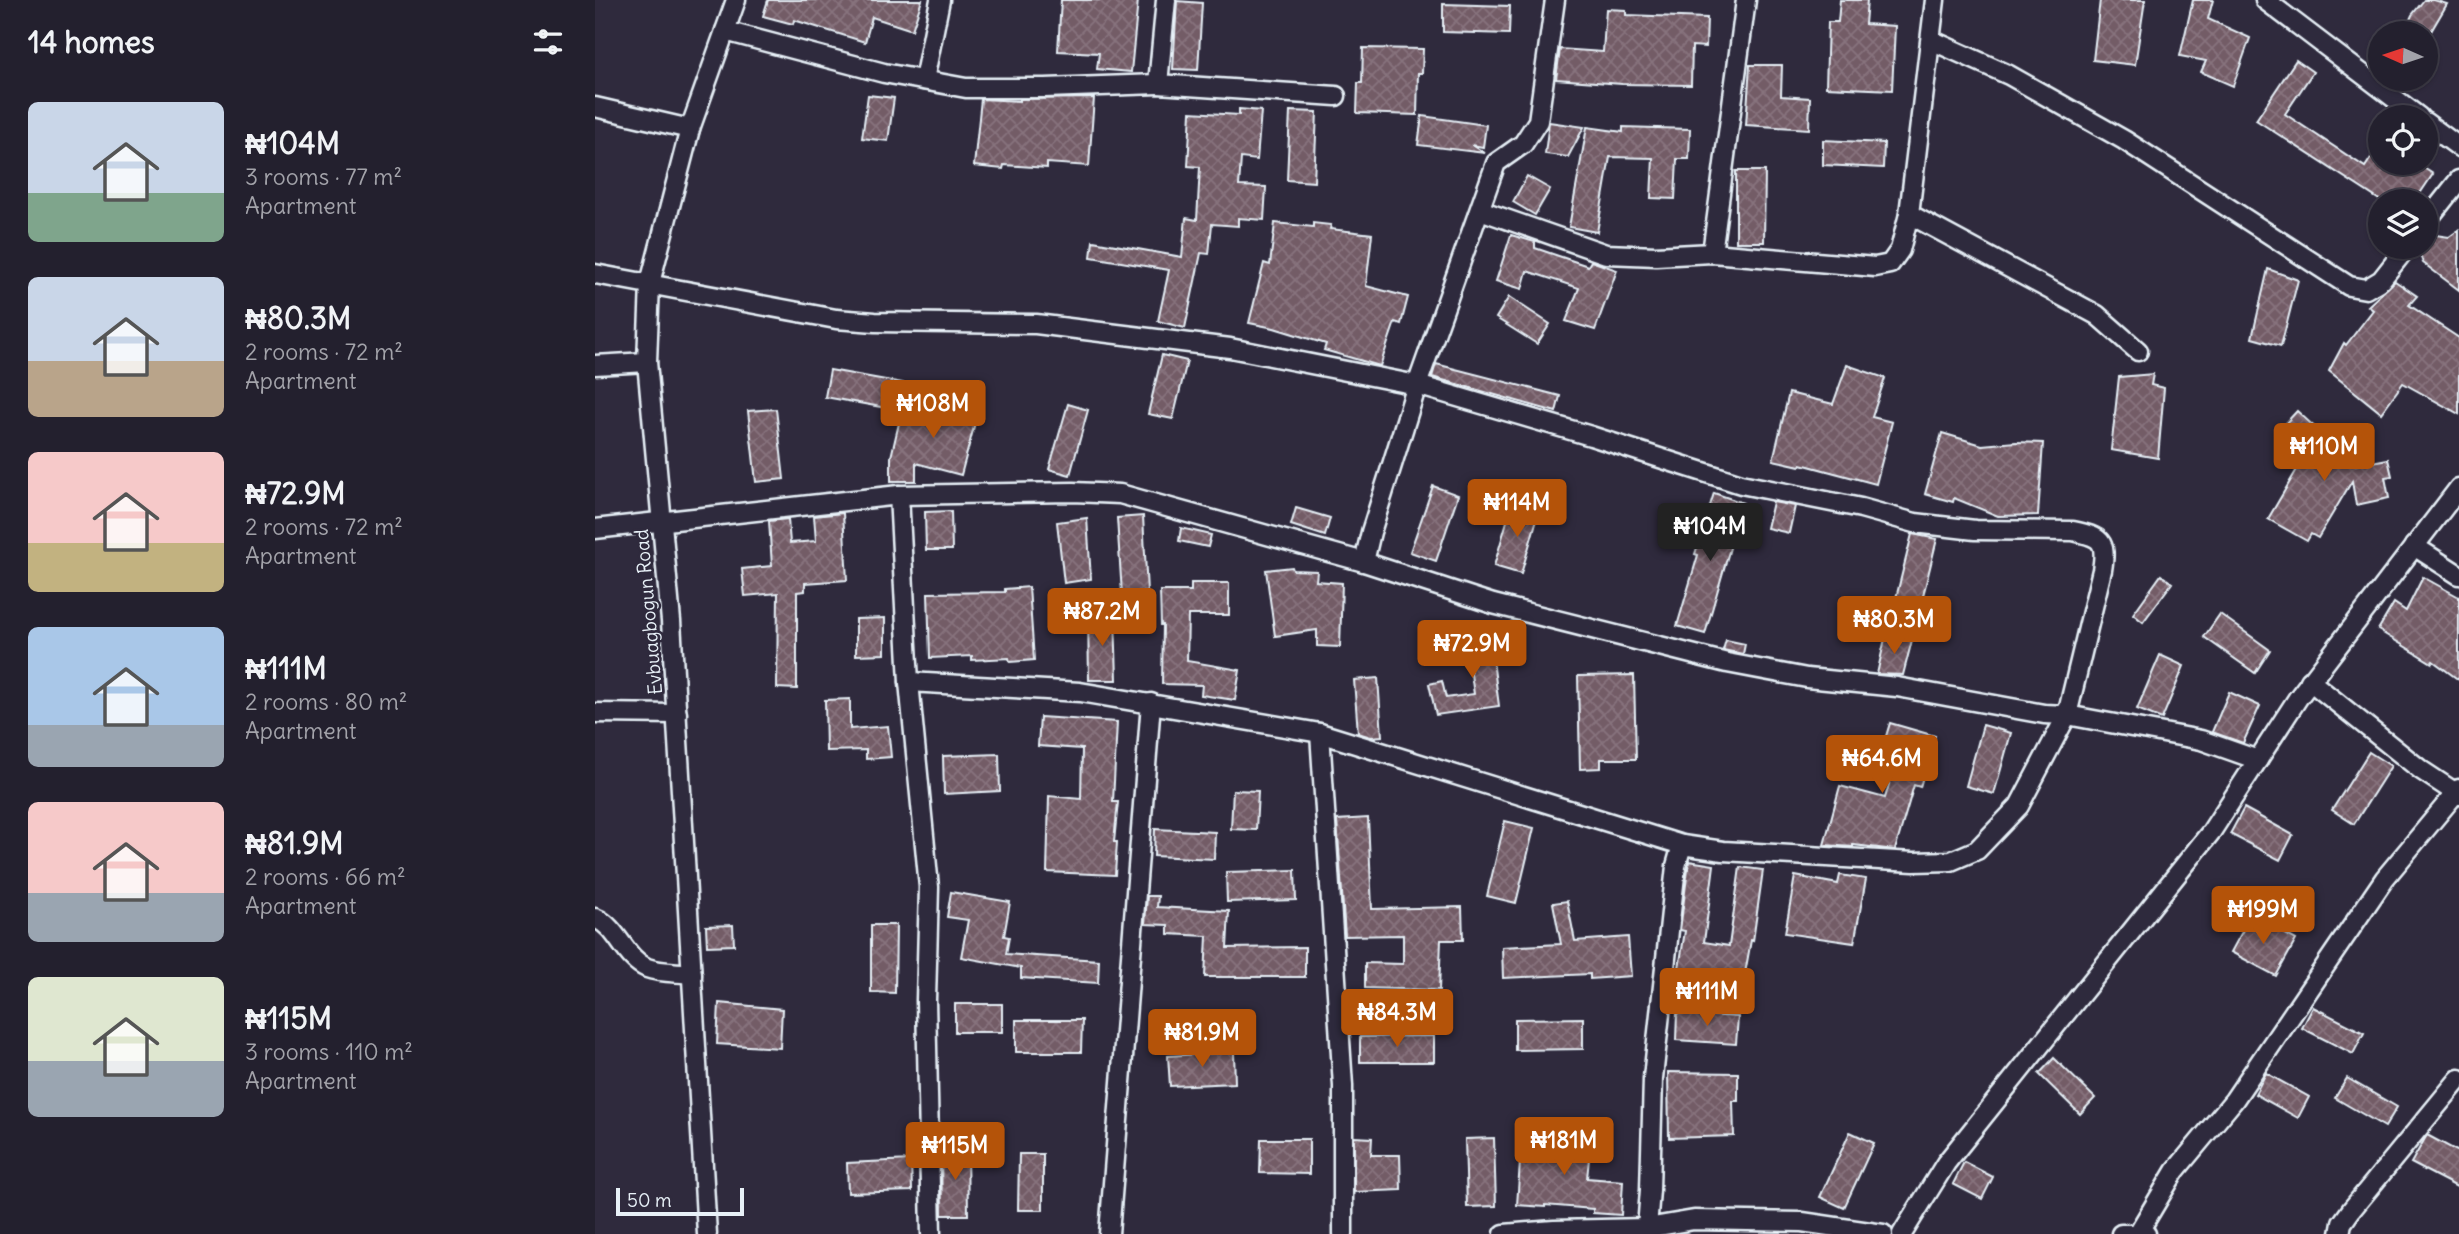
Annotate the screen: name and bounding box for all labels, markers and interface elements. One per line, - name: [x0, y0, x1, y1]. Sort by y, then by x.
- north arrow: [2368, 21, 2438, 91]
- map controls: [2368, 21, 2438, 259]
- text: 14 homes: [28, 23, 155, 61]
- icon: filters: [529, 23, 567, 61]
- button: locate: [2368, 105, 2438, 175]
- text: ₦104M: [245, 124, 340, 162]
- icon: home: [84, 130, 168, 214]
- text: 3 rooms · 77 m²: [245, 162, 402, 191]
- button: layers: [2368, 189, 2438, 259]
- text: Apartment: [245, 191, 357, 220]
- text: ₦80.3M: [245, 299, 351, 337]
- icon: home: [84, 305, 168, 389]
- text: 2 rooms · 72 m²: [245, 337, 403, 366]
- text: Apartment: [245, 366, 357, 395]
- pin: ₦108M: [884, 380, 982, 440]
- text: ₦108M: [897, 388, 969, 417]
- pin: ₦110M: [2275, 424, 2373, 483]
- text: ₦110M: [2290, 431, 2358, 460]
- text: ₦72.9M: [245, 474, 346, 512]
- icon: home: [84, 480, 168, 564]
- pin: ₦114M: [1468, 480, 1566, 539]
- text: ₦114M: [1484, 487, 1550, 516]
- pin: ₦104M: [1661, 504, 1759, 563]
- text: ₦104M: [1674, 511, 1746, 540]
- text: 2 rooms · 72 m²: [245, 512, 403, 541]
- street label: Evbuagbogun Road: [629, 528, 667, 696]
- text: Apartment: [245, 541, 357, 570]
- pin: ₦87.2M: [1045, 588, 1159, 648]
- text: ₦87.2M: [1063, 596, 1141, 625]
- pin: ₦80.3M: [1837, 596, 1951, 656]
- text: ₦80.3M: [1853, 604, 1935, 633]
- pin: ₦72.9M: [1415, 620, 1529, 680]
- text: ₦72.9M: [1433, 628, 1511, 657]
- text: ₦111M: [245, 649, 327, 687]
- icon: home: [84, 655, 168, 739]
- text: 2 rooms · 80 m²: [245, 687, 407, 716]
- text: Apartment: [245, 716, 357, 745]
- pin: ₦64.6M: [1825, 736, 1939, 795]
- text: ₦64.6M: [1842, 743, 1922, 772]
- text: ₦81.9M: [245, 824, 344, 862]
- icon: home: [84, 830, 168, 914]
- text: 2 rooms · 66 m²: [245, 862, 406, 891]
- pin: ₦199M: [2214, 886, 2312, 946]
- text: Apartment: [245, 891, 357, 920]
- text: ₦199M: [2228, 894, 2298, 923]
- pin: ₦111M: [1658, 968, 1756, 1028]
- text: ₦111M: [1676, 976, 1738, 1005]
- pin: ₦84.3M: [1340, 990, 1454, 1049]
- text: ₦84.3M: [1357, 997, 1437, 1026]
- text: ₦115M: [245, 999, 332, 1037]
- icon: home: [84, 1005, 168, 1089]
- pin: ₦81.9M: [1145, 1010, 1259, 1069]
- text: ₦81.9M: [1164, 1017, 1240, 1046]
- text: 3 rooms · 110 m²: [245, 1037, 413, 1066]
- text: Apartment: [245, 1066, 357, 1095]
- pin: ₦181M: [1515, 1118, 1613, 1177]
- pin: ₦115M: [906, 1122, 1004, 1182]
- text: ₦181M: [1531, 1125, 1597, 1154]
- text: ₦115M: [922, 1130, 988, 1159]
- scale bar: [616, 1185, 744, 1217]
- text: 50 m: [627, 1188, 672, 1212]

